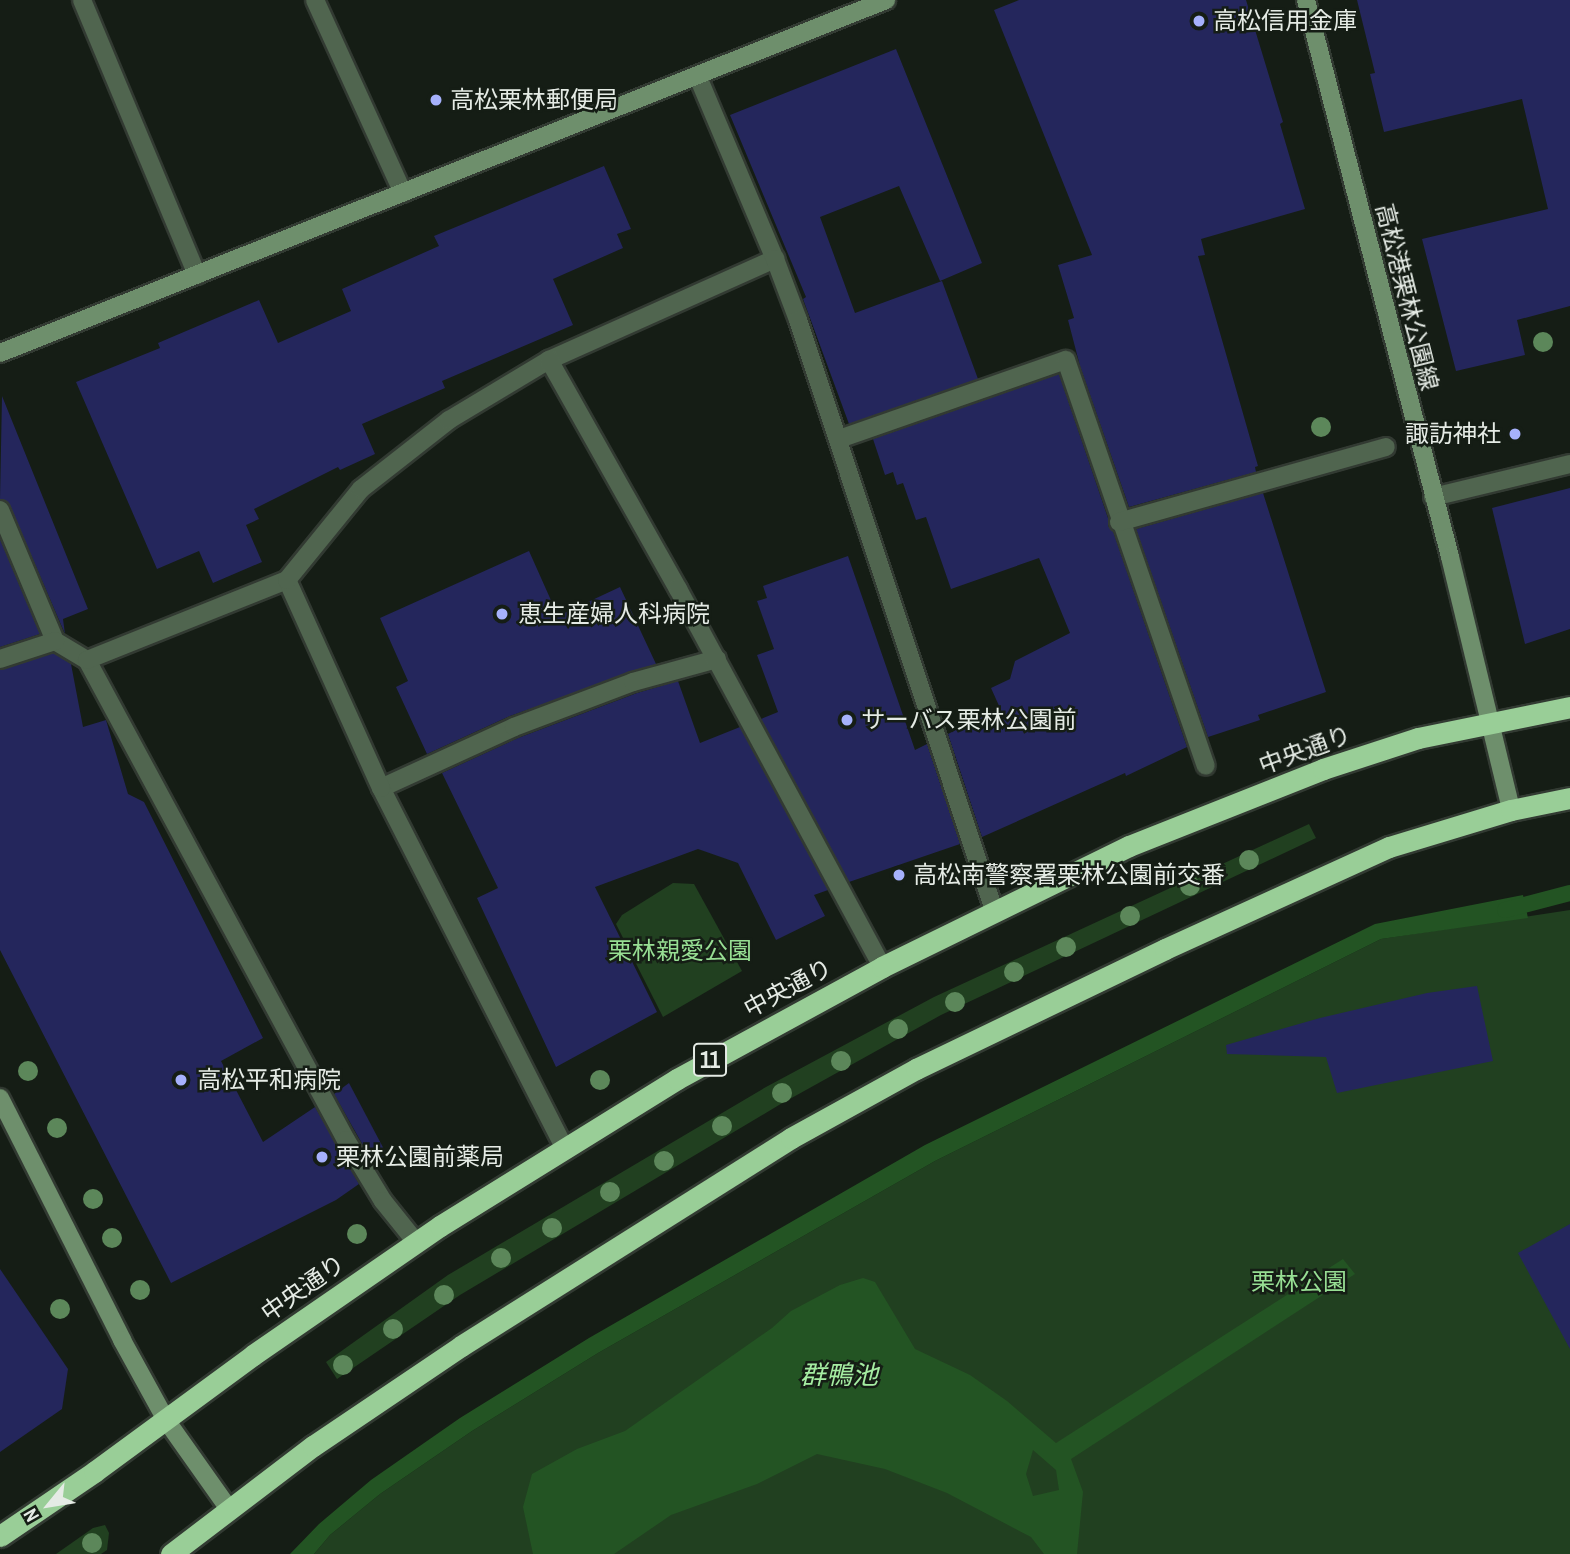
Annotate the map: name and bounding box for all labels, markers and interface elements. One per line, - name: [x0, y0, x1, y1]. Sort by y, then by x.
- place label: 高松信用金庫: [1213, 7, 1357, 35]
- marker: 高松信用金庫: [1191, 13, 1207, 29]
- place label: 高松栗林郵便局: [450, 86, 618, 114]
- marker: 高松栗林郵便局: [428, 92, 444, 108]
- street label: 高松港栗林公園線: [1370, 200, 1444, 394]
- place label: 諏訪神社: [1405, 420, 1501, 448]
- marker: 諏訪神社: [1507, 426, 1523, 442]
- place label: 恵生産婦人科病院: [518, 600, 710, 628]
- marker: 恵生産婦人科病院: [492, 604, 512, 624]
- place label: サーバス栗林公園前: [861, 706, 1077, 734]
- marker: サーバス栗林公園前: [839, 712, 855, 728]
- street label: 中央通り: [1255, 720, 1355, 780]
- place label: 高松南警察署栗林公園前交番: [913, 861, 1225, 889]
- marker: 高松南警察署栗林公園前交番: [891, 867, 907, 883]
- park label: 栗林親愛公園: [608, 937, 752, 965]
- street label: 中央通り: [739, 953, 837, 1023]
- road number: 11: [692, 1040, 728, 1079]
- place label: 高松平和病院: [197, 1066, 341, 1094]
- marker: 高松平和病院: [171, 1070, 191, 1090]
- place label: 栗林公園前薬局: [336, 1143, 504, 1171]
- marker: 栗林公園前薬局: [314, 1149, 330, 1165]
- street label: 中央通り: [255, 1249, 351, 1327]
- park label: 栗林公園: [1251, 1268, 1347, 1296]
- water label: 群鴨池: [800, 1359, 878, 1391]
- north arrow: [14, 1470, 84, 1540]
- text: N: [17, 1504, 45, 1527]

